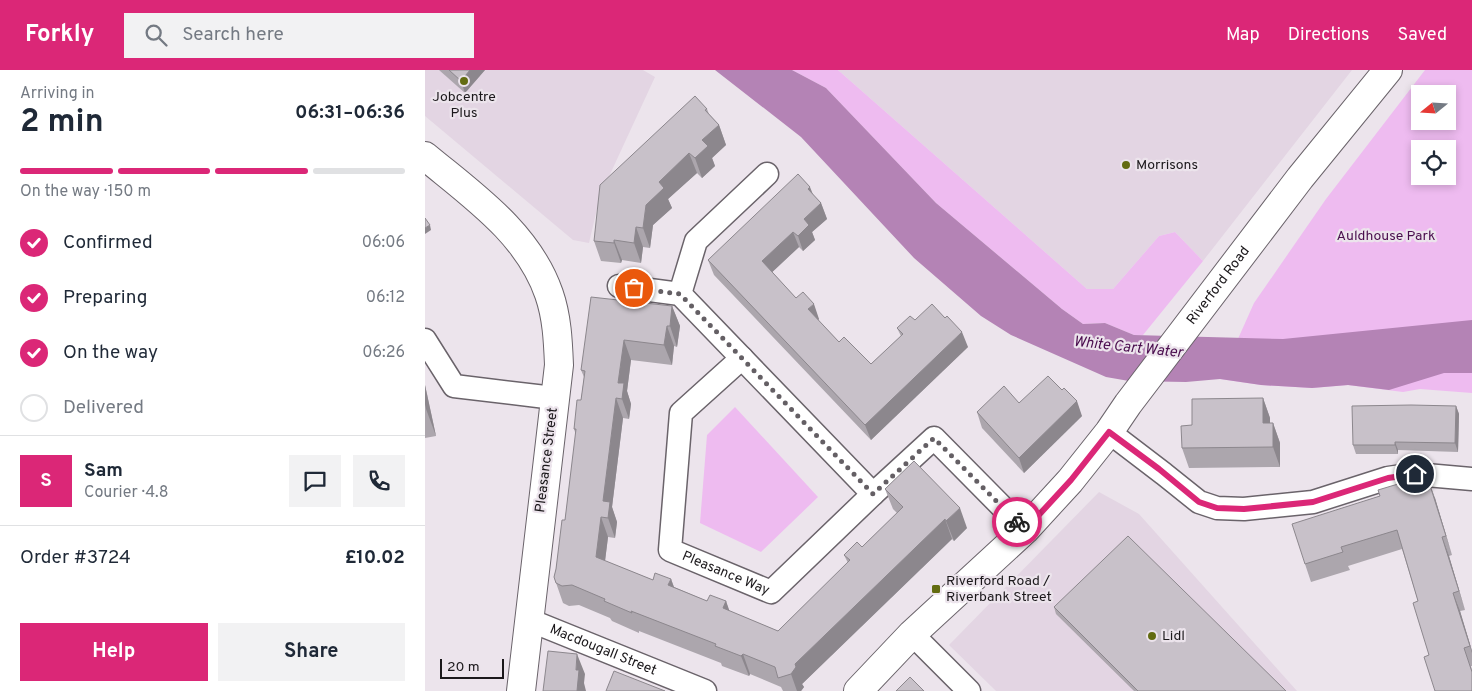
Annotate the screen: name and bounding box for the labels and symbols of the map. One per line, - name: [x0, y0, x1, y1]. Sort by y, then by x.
- marker: Jobcentre Plus: [458, 75, 470, 87]
- north arrow: [1411, 85, 1456, 130]
- place label: Jobcentre Plus: [432, 89, 496, 122]
- place label: Morrisons: [1136, 157, 1198, 174]
- marker: Morrisons: [1120, 159, 1132, 171]
- park label: Auldhouse Park: [1337, 228, 1435, 245]
- street label: Riverford Road: [1183, 243, 1253, 328]
- pin: [613, 267, 655, 309]
- water label: White Cart Water: [1073, 333, 1185, 363]
- street label: Pleasance Street: [532, 406, 562, 514]
- pin: [1394, 453, 1436, 495]
- courier: [992, 497, 1042, 547]
- street label: Pleasance Way: [679, 547, 772, 599]
- place label: Riverford Road / Riverbank Street: [946, 573, 1052, 606]
- marker: Riverford Road / Riverbank Street: [930, 583, 942, 595]
- street label: Macdougall Street: [547, 621, 659, 679]
- place label: Lidl: [1162, 628, 1185, 645]
- marker: Lidl: [1146, 630, 1158, 642]
- scale bar: [440, 656, 504, 679]

